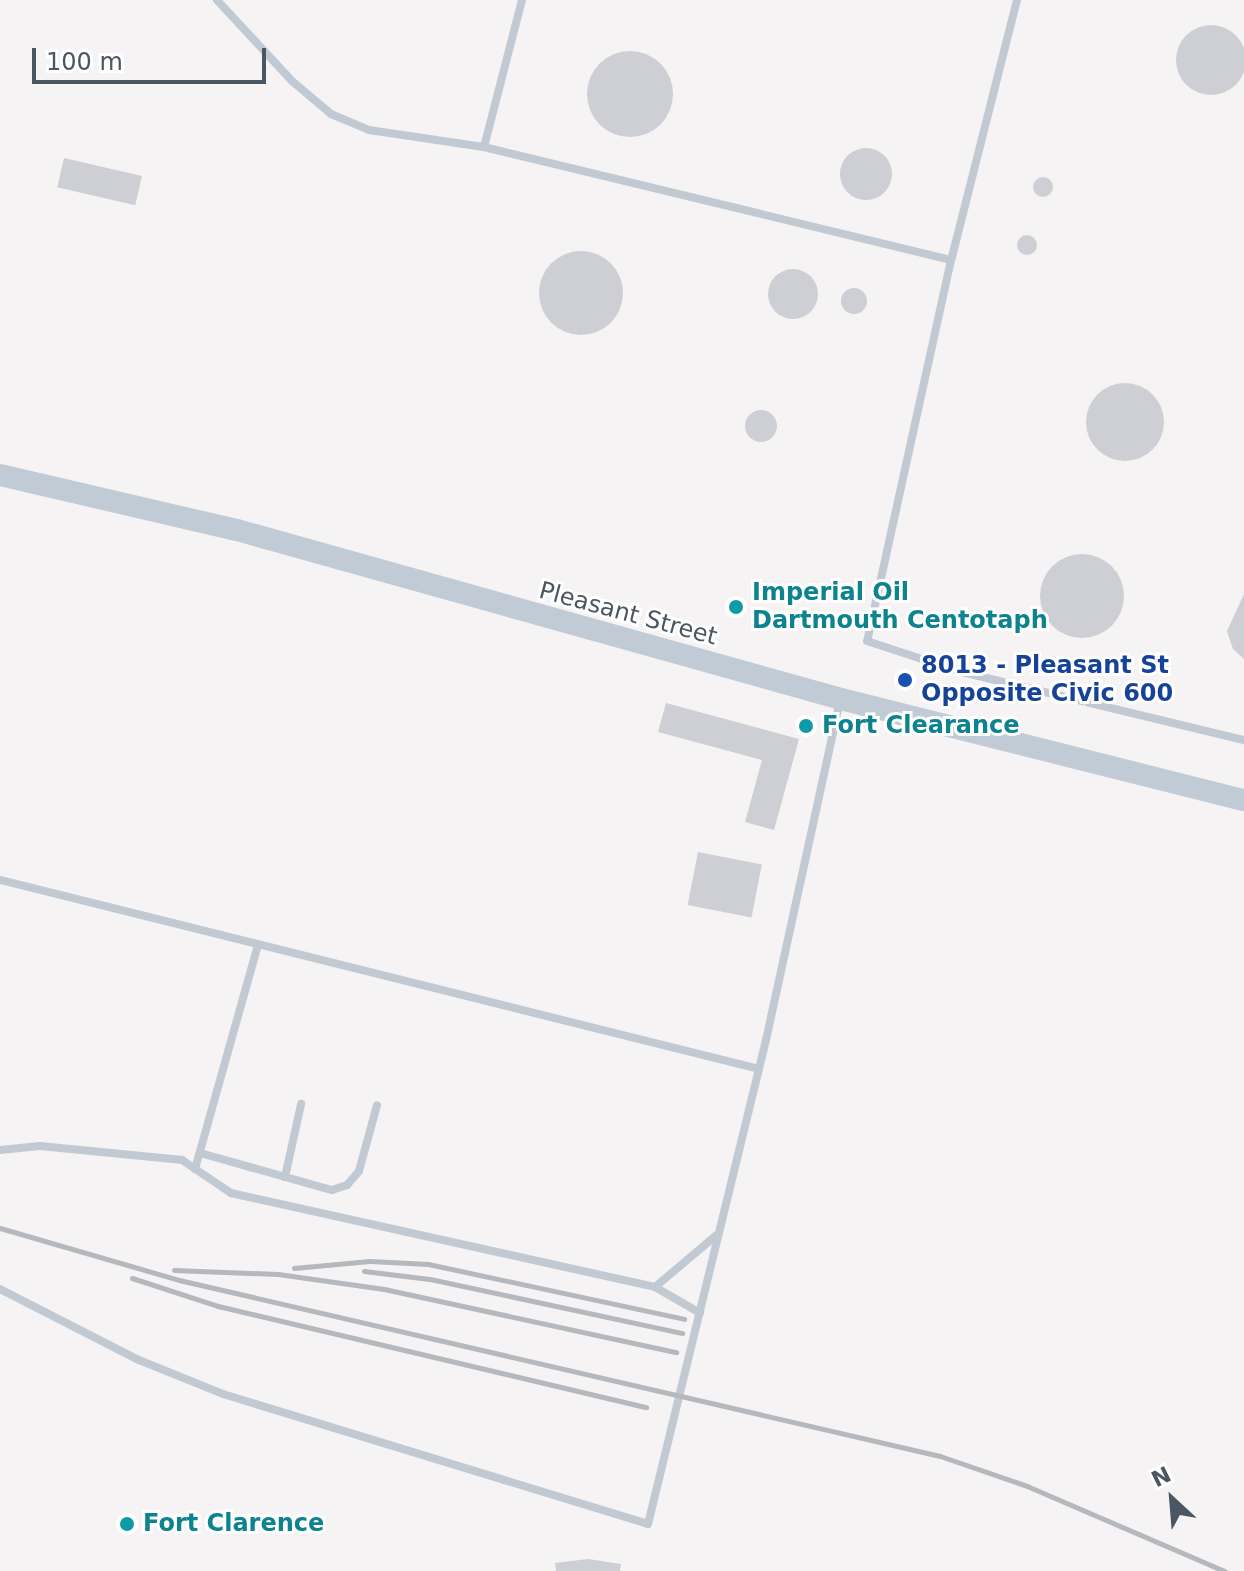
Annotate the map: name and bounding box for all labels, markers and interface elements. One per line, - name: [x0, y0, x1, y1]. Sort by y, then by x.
- scale bar: [36, 32, 270, 82]
- text: 100 m: [46, 48, 123, 76]
- street label: Pleasant Street: [536, 576, 720, 652]
- place label: Imperial Oil Dartmouth Centotaph: [752, 579, 1048, 635]
- marker: Imperial Oil Dartmouth Centotaph: [727, 598, 745, 616]
- place label: 8013 - Pleasant St Opposite Civic 600: [921, 652, 1173, 708]
- marker: 8013 - Pleasant St Opposite Civic 600: [896, 671, 914, 689]
- place label: Fort Clearance: [822, 712, 1020, 740]
- marker: Fort Clearance: [797, 717, 815, 735]
- north arrow: [1132, 1459, 1212, 1539]
- text: N: [1147, 1462, 1175, 1492]
- place label: Fort Clarence: [143, 1510, 324, 1538]
- marker: Fort Clarence: [118, 1515, 136, 1533]

